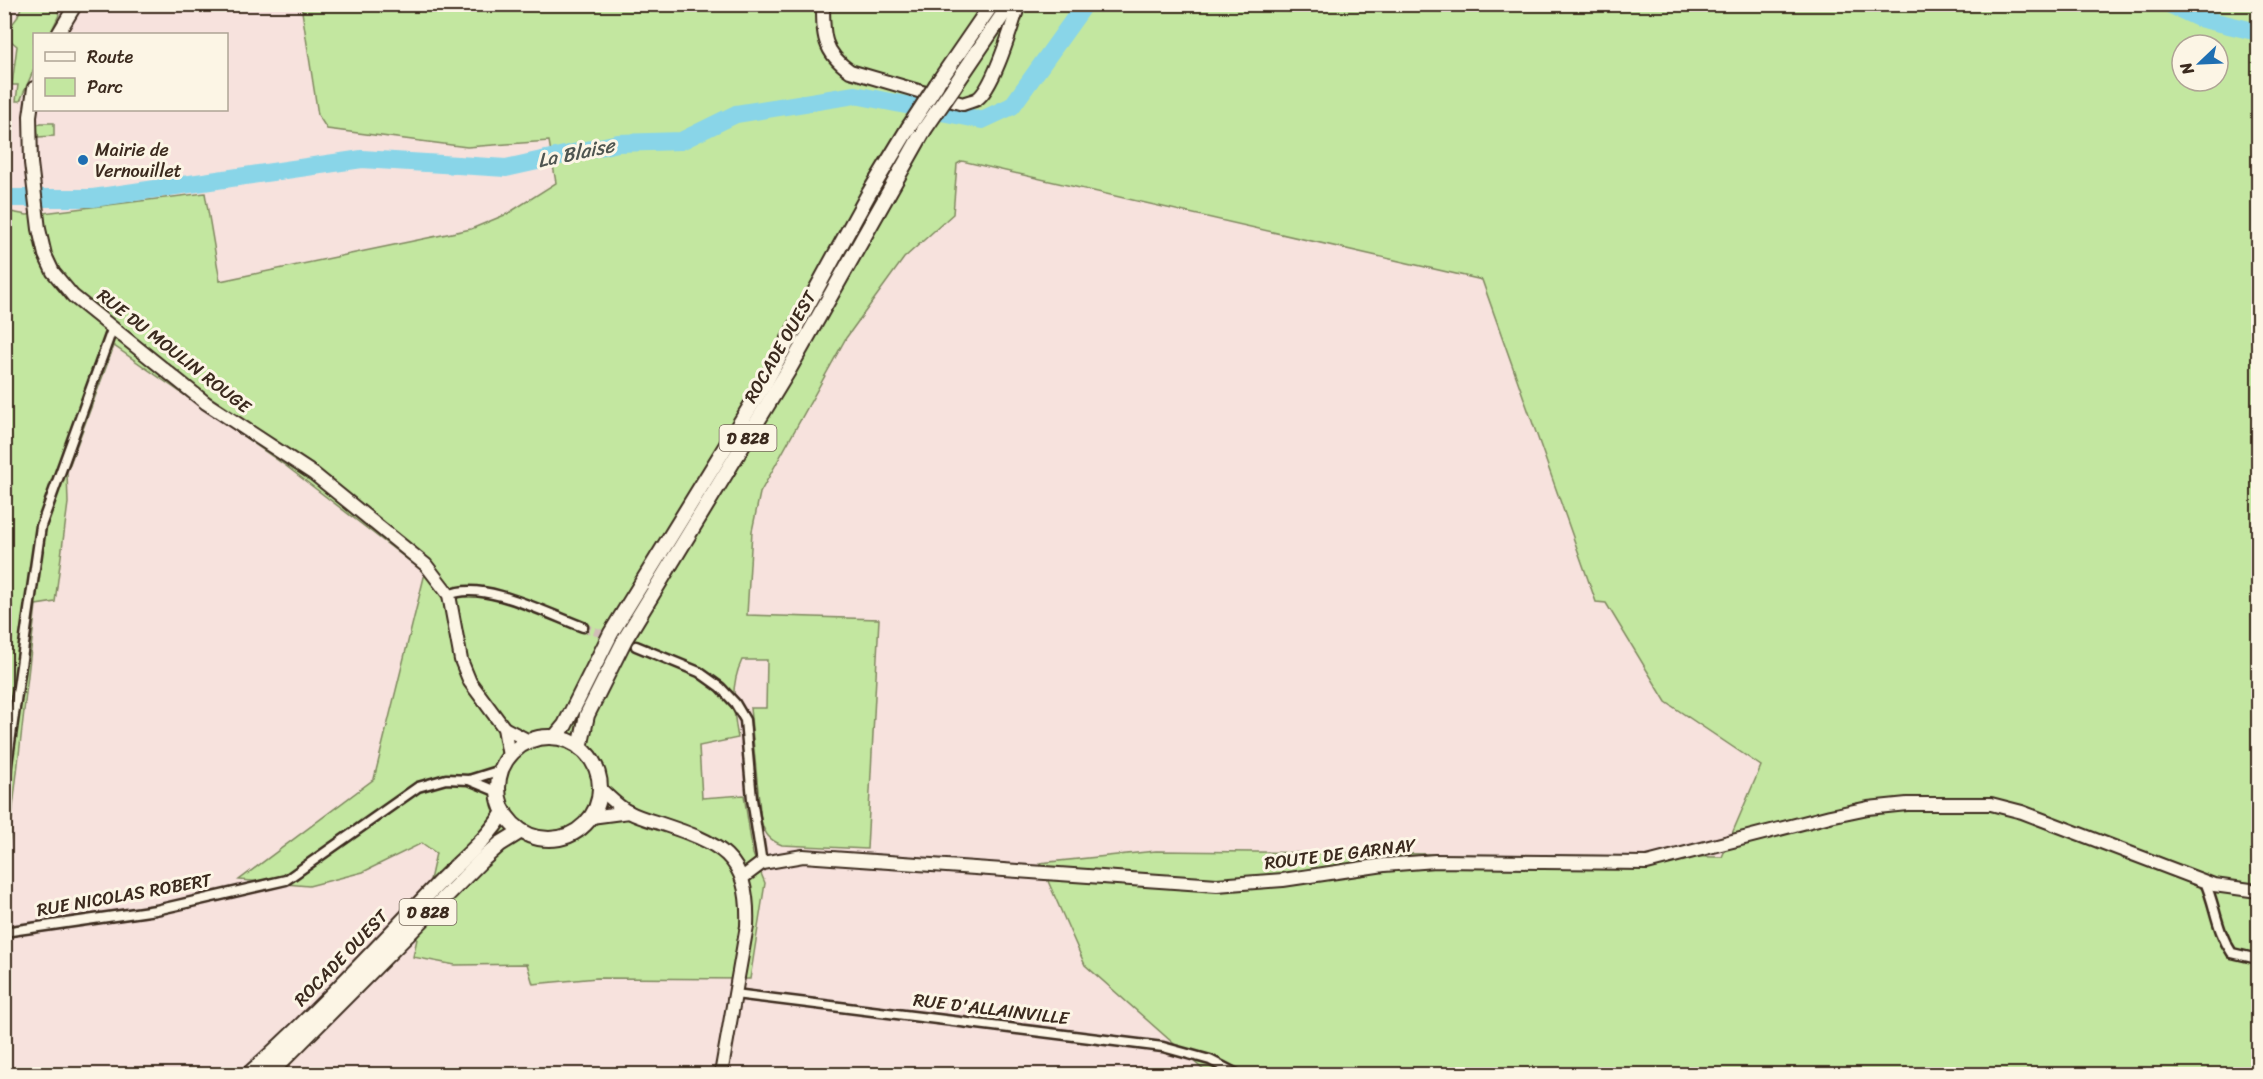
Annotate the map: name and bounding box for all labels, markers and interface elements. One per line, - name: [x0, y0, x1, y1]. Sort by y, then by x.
- legend: [33, 33, 228, 111]
- north arrow: [2170, 33, 2230, 93]
- text: Route: [87, 41, 134, 73]
- text: N: [2171, 57, 2203, 80]
- text: Parc: [87, 71, 123, 103]
- water label: La Blaise: [534, 127, 619, 178]
- place label: Mairie de Vernouillet: [95, 134, 182, 187]
- marker: Mairie de Vernouillet: [76, 153, 90, 167]
- street label: RUE DU MOULIN ROUGE: [90, 280, 259, 422]
- street label: ROCADE OUEST: [735, 284, 826, 409]
- road number: D 828: [720, 425, 777, 451]
- street label: ROUTE DE GARNAY: [1263, 829, 1418, 879]
- street label: RUE NICOLAS ROBERT: [34, 864, 215, 926]
- road number: D 828: [400, 899, 456, 925]
- street label: ROCADE OUEST: [286, 901, 397, 1014]
- street label: RUE D'ALLAINVILLE: [912, 984, 1071, 1035]

